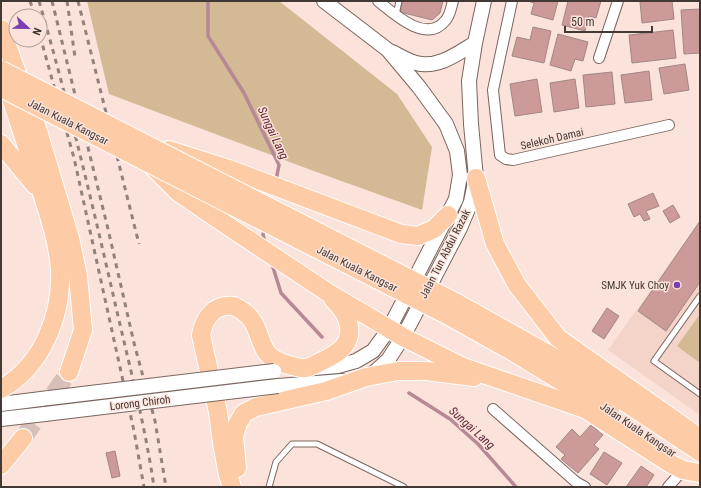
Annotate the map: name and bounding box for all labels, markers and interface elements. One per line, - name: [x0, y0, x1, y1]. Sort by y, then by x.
- north arrow: [8, 8, 48, 48]
- scale bar: [565, 8, 652, 34]
- text: 50 m: [571, 15, 595, 29]
- text: N: [29, 26, 44, 37]
- street label: Jalan Kuala Kangsar: [26, 96, 111, 148]
- water label: Sungai Lang: [255, 104, 291, 162]
- street label: Selekoh Damai: [519, 125, 585, 153]
- street label: Jalan Tun Abdul Razak: [417, 207, 473, 301]
- street label: Jalan Kuala Kangsar: [315, 243, 400, 295]
- place label: SMJK Yuk Choy: [601, 279, 669, 292]
- marker: SMJK Yuk Choy: [672, 280, 682, 290]
- street label: Lorong Chiroh: [109, 393, 171, 413]
- street label: Jalan Kuala Kangsar: [598, 400, 679, 461]
- water label: Sungai Lang: [446, 404, 498, 452]

